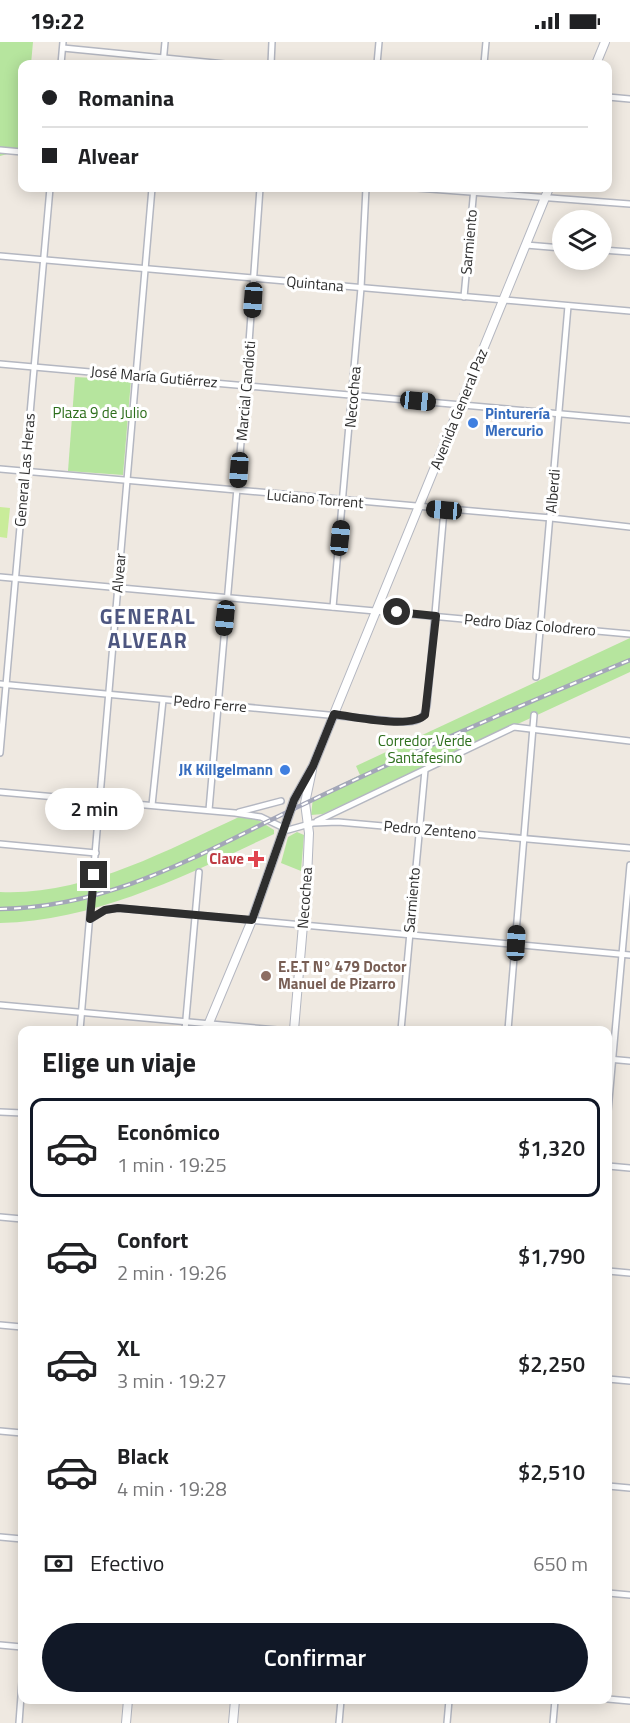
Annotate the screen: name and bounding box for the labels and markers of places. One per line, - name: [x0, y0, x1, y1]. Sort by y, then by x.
- place label: Pinturería Mercurio: [485, 402, 550, 442]
- marker: Pinturería Mercurio: [466, 416, 480, 430]
- place label: JK Killgelmann: [179, 758, 273, 781]
- marker: JK Killgelmann: [278, 763, 292, 777]
- place label: Clave: [209, 847, 244, 870]
- marker: Clave: [249, 852, 263, 866]
- place label: E.E.T N° 479 Doctor Manuel de Pizarro: [278, 955, 407, 995]
- marker: E.E.T N° 479 Doctor Manuel de Pizarro: [259, 969, 273, 983]

